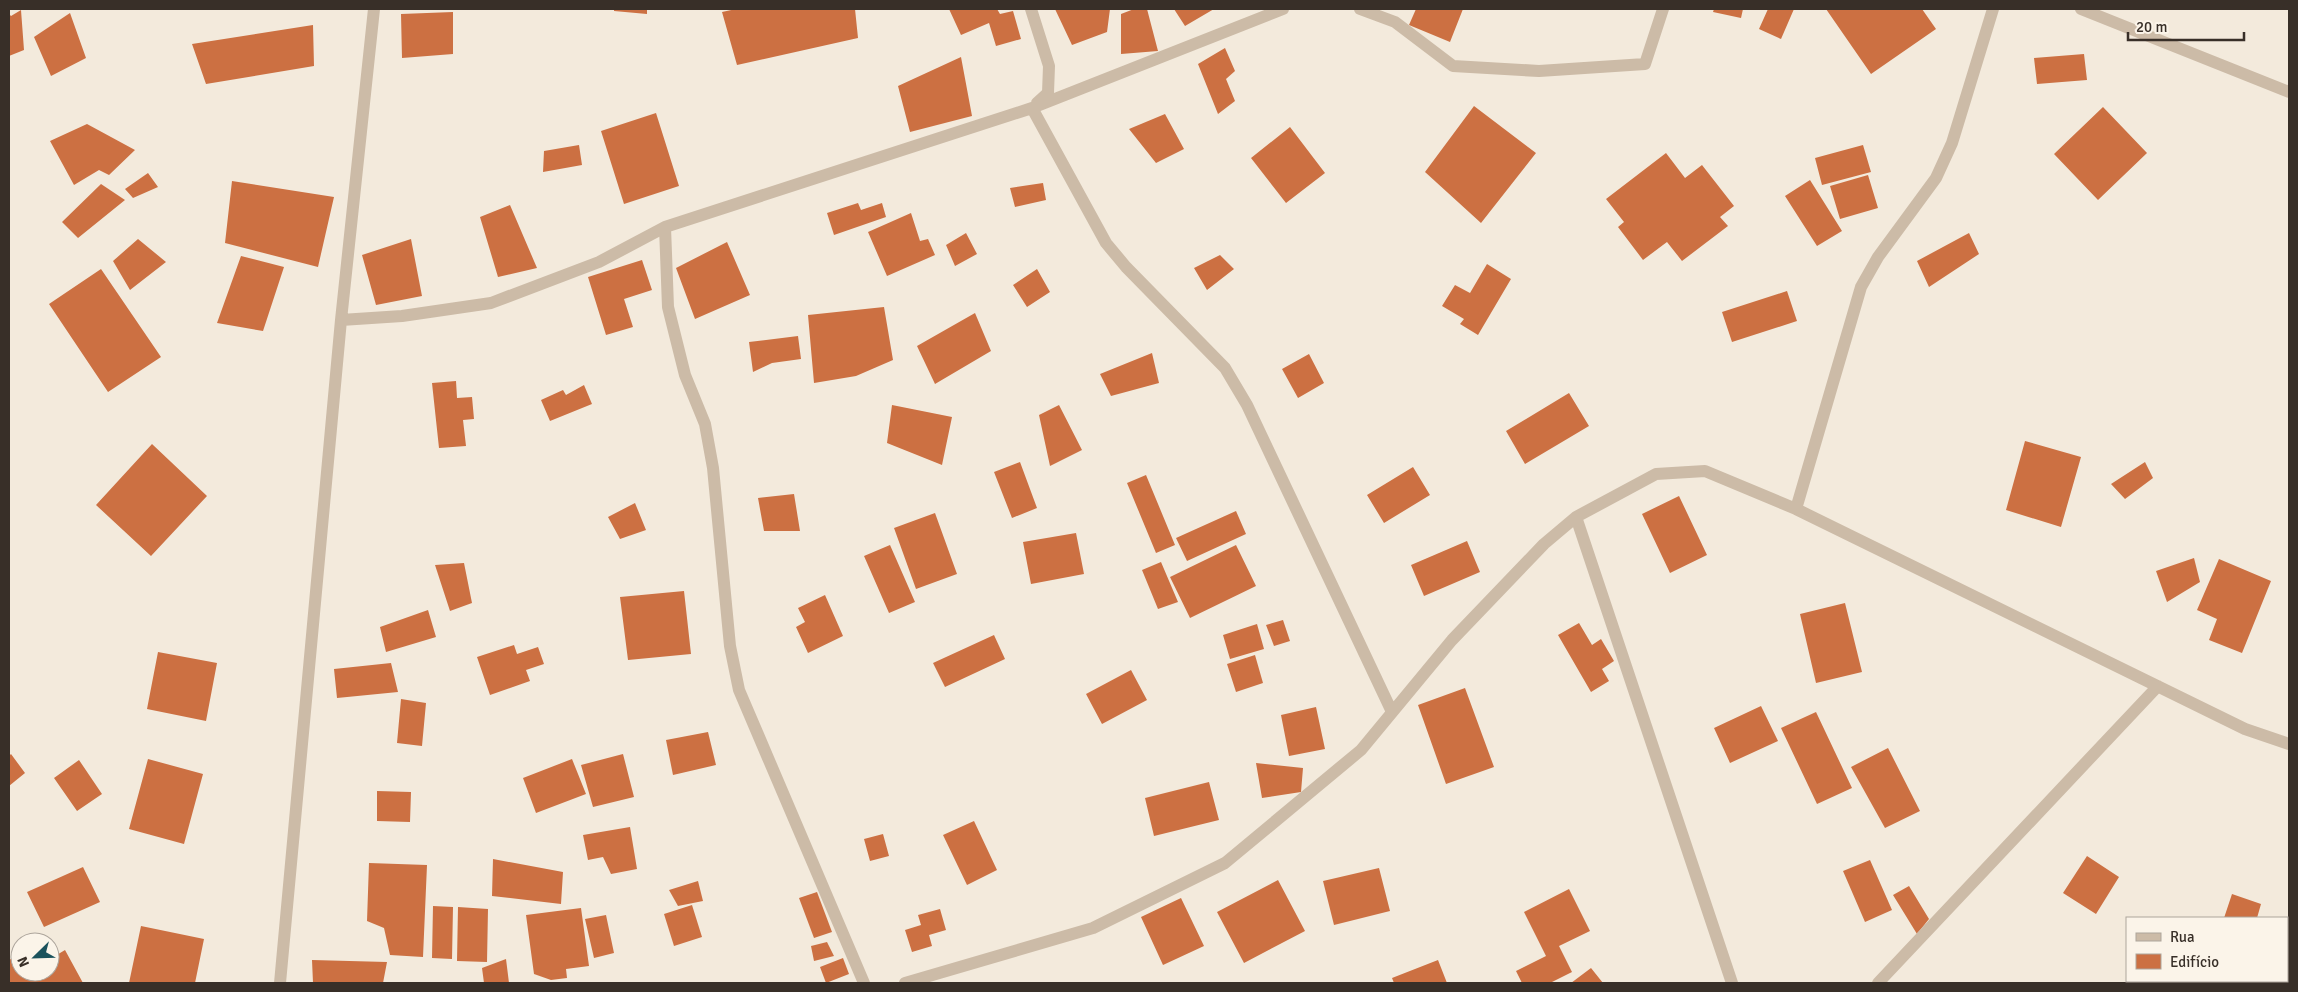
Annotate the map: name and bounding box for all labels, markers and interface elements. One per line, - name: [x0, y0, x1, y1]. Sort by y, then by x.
- scale bar: [2128, 10, 2244, 42]
- text: 20 m: [2136, 18, 2167, 36]
- legend: [2126, 917, 2288, 982]
- text: Rua: [2170, 928, 2195, 946]
- north arrow: [10, 932, 60, 982]
- text: Edifício: [2170, 953, 2219, 971]
- text: N: [14, 954, 33, 970]

